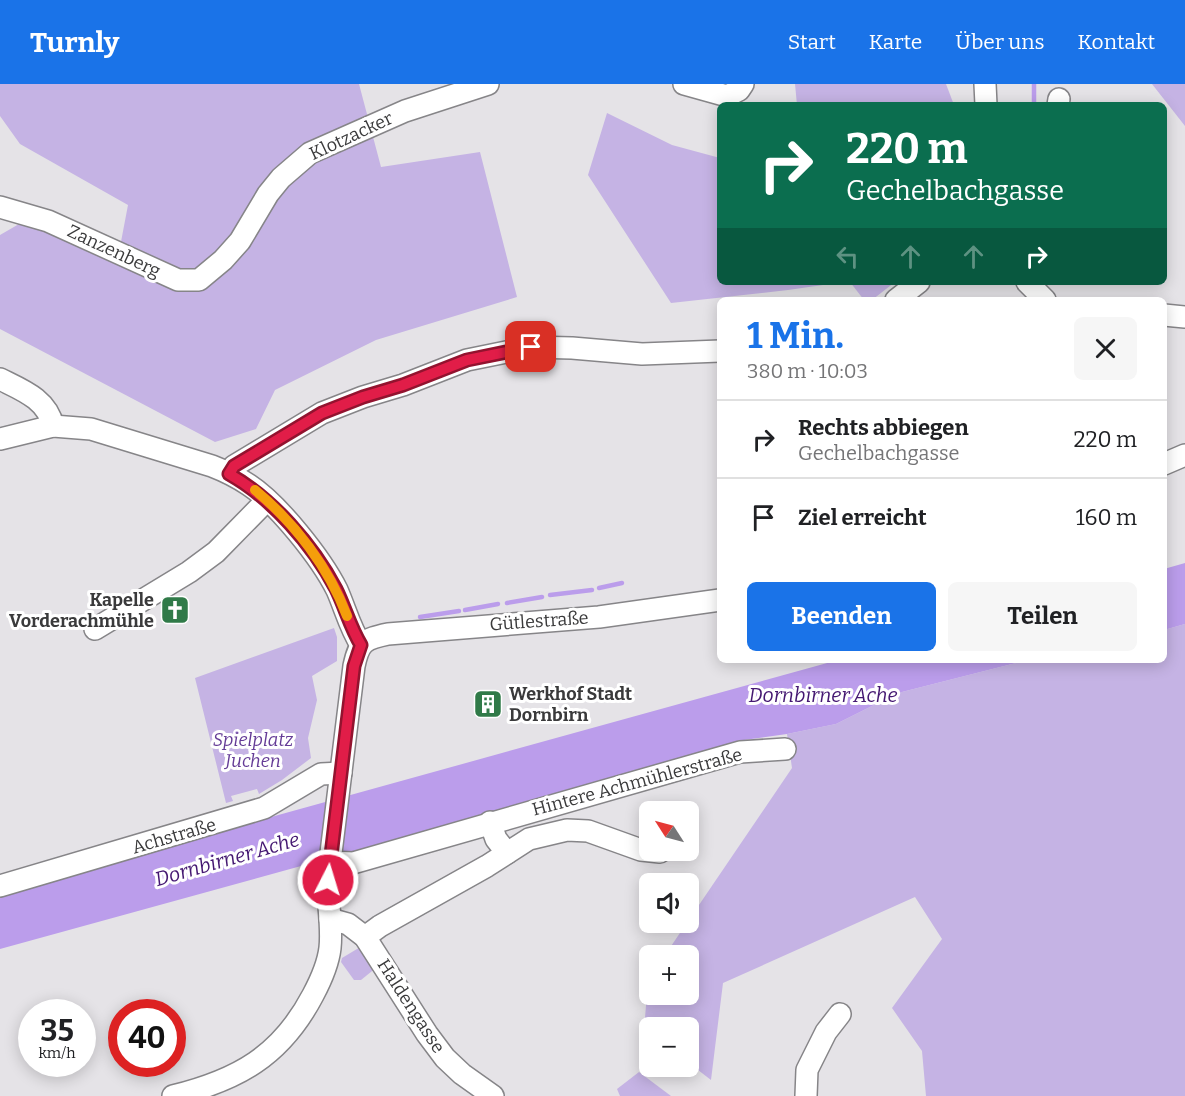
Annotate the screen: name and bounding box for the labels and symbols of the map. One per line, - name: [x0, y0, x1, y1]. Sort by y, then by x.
- street label: Klotzacker: [306, 107, 396, 165]
- street label: Zanzenberg: [64, 220, 164, 282]
- pin: [505, 321, 556, 372]
- place label: Kapelle Vorderachmühle: [9, 589, 154, 632]
- church icon: Kapelle Vorderachmühle: [159, 594, 191, 626]
- street label: Gütlestraße: [489, 607, 589, 635]
- place label: Werkhof Stadt Dornbirn: [509, 683, 632, 726]
- water label: Dornbirner Ache: [748, 683, 898, 707]
- building icon: Werkhof Stadt Dornbirn: [472, 688, 504, 720]
- park label: Spielplatz Juchen: [213, 729, 294, 772]
- street label: Hintere Achmühlerstraße: [529, 743, 745, 821]
- north arrow: [639, 801, 699, 861]
- street label: Achstraße: [130, 814, 218, 858]
- water label: Dornbirner Ache: [152, 827, 302, 891]
- position arrow: [296, 848, 360, 912]
- street label: Haldengasse: [372, 955, 450, 1057]
- speed limit sign: 40: [108, 999, 186, 1077]

